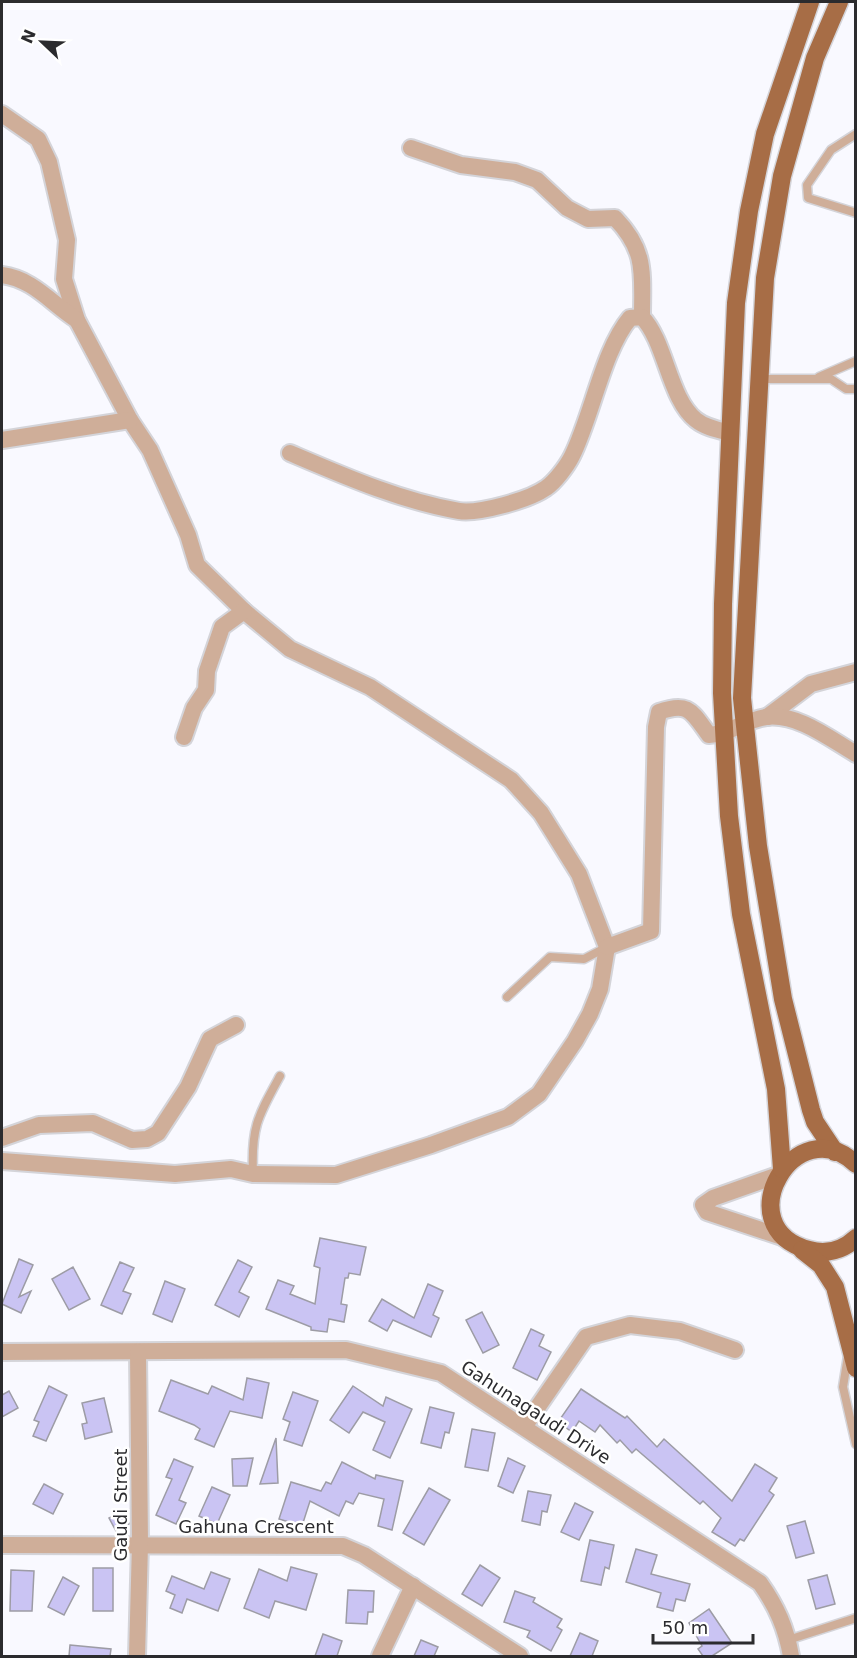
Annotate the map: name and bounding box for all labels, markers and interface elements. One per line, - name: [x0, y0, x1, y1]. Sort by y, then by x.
- north arrow: [12, 12, 72, 72]
- text: N: [17, 26, 40, 46]
- street label: Gahunagaudi Drive: [457, 1356, 615, 1468]
- street label: Gaudi Street: [110, 1448, 131, 1562]
- street label: Gahuna Crescent: [178, 1516, 334, 1537]
- scale bar: [653, 1607, 754, 1645]
- text: 50 m: [662, 1617, 708, 1638]

